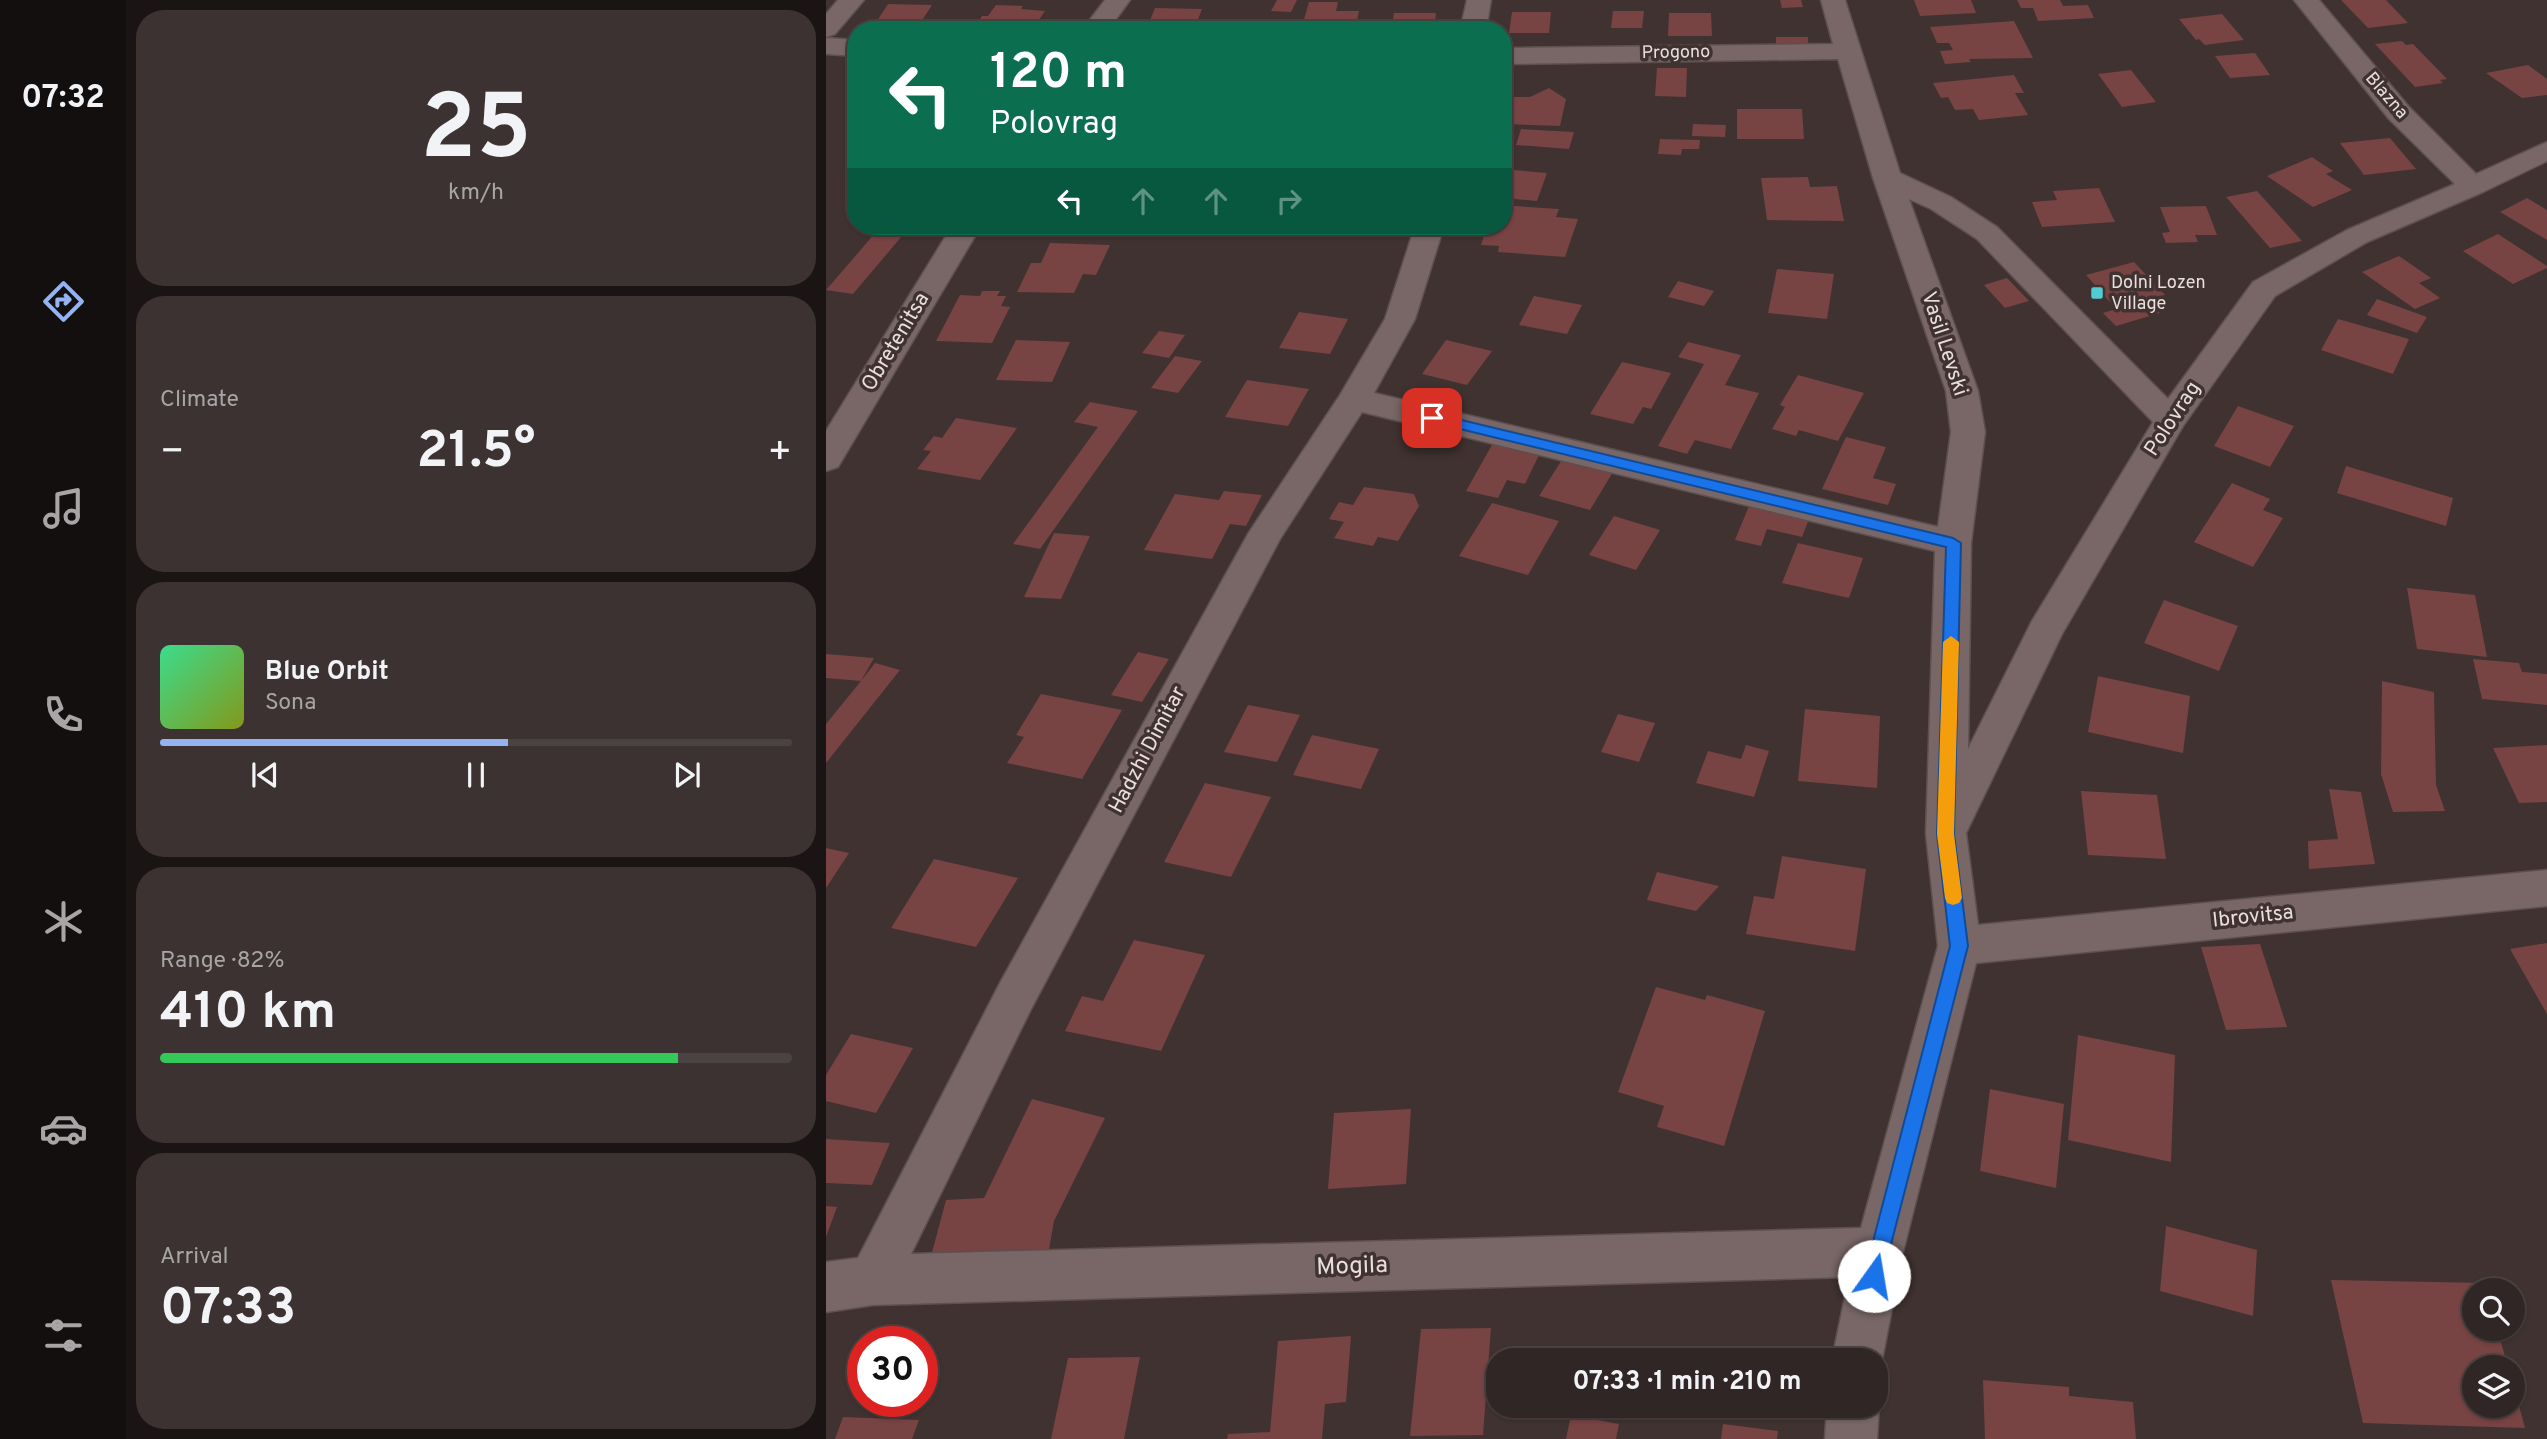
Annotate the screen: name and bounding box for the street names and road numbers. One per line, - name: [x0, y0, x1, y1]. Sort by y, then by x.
- street label: Progono: [1641, 41, 1711, 65]
- street label: Blazna: [2359, 68, 2413, 124]
- street label: Obretenitsa: [856, 288, 936, 396]
- street label: Vasil Levski: [1914, 288, 1974, 400]
- street label: Polovrag: [2139, 376, 2207, 462]
- street label: Hadzhi Dimitar: [1103, 682, 1193, 818]
- street label: Ibrovitsa: [2211, 899, 2295, 935]
- street label: Mogila: [1316, 1251, 1388, 1283]

